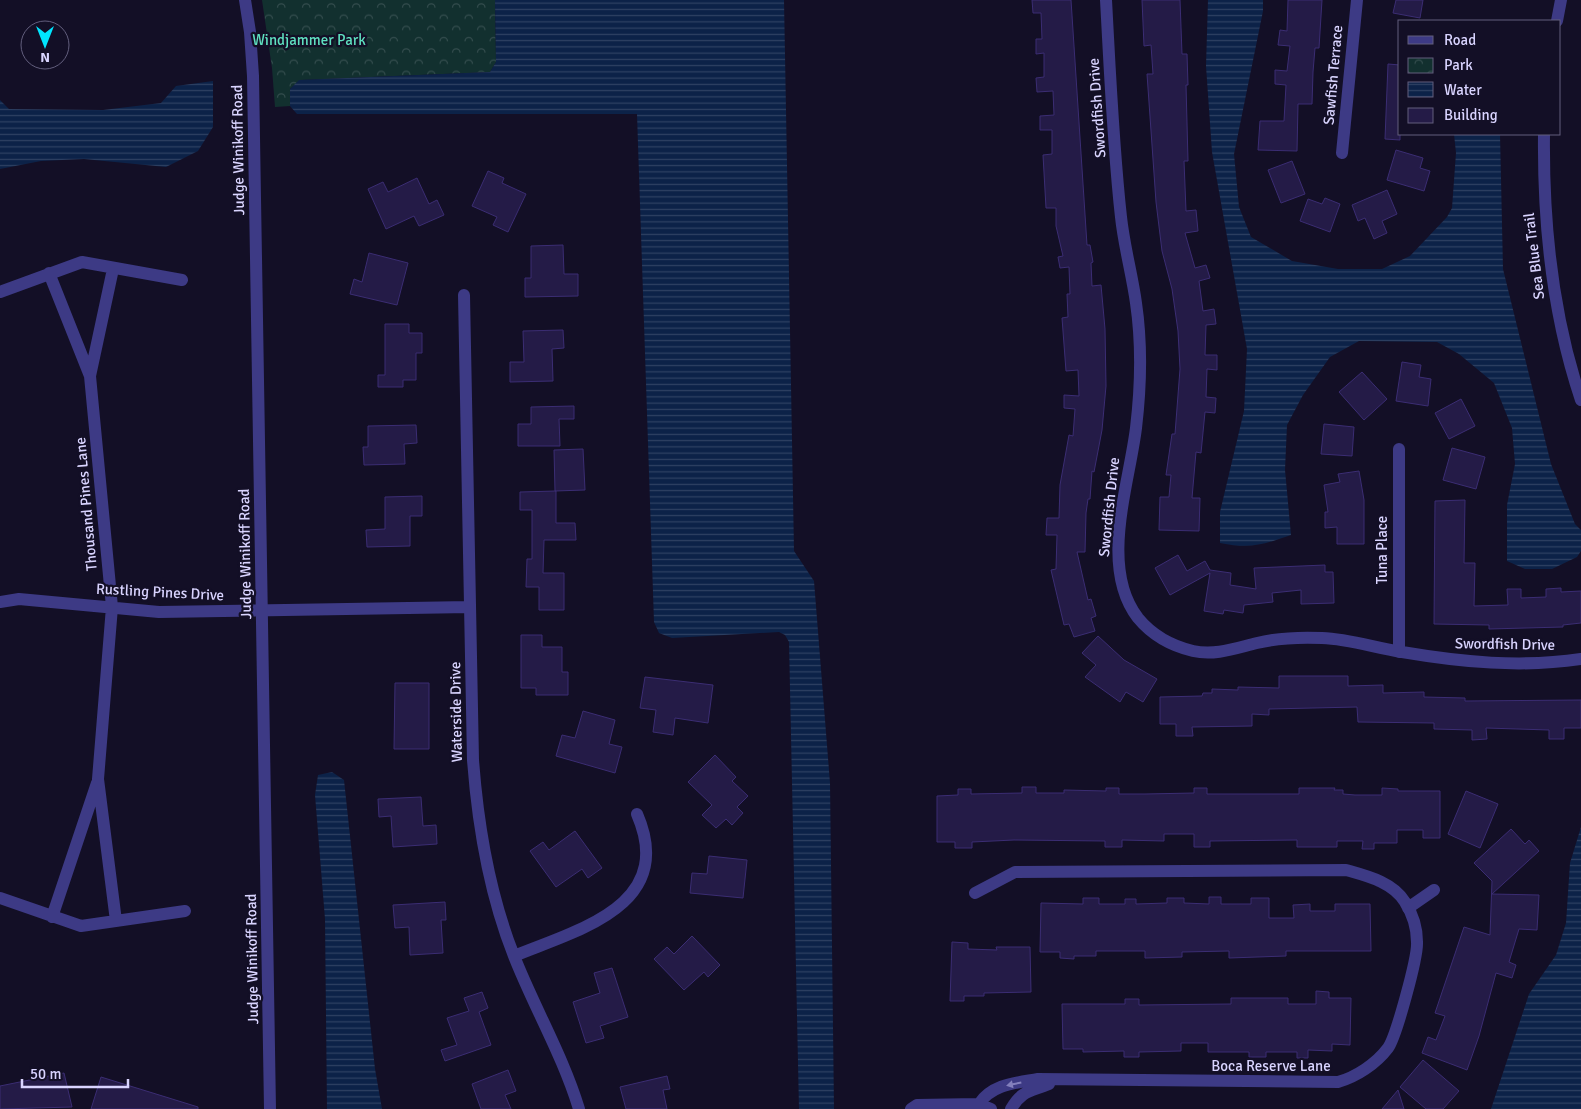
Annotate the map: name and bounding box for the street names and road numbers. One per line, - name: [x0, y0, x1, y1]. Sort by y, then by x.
- street label: Sawfish Terrace: [1320, 24, 1346, 126]
- street label: Swordfish Drive: [1085, 57, 1109, 159]
- street label: Judge Winikoff Road: [228, 85, 248, 215]
- street label: Sea Blue Trail: [1520, 212, 1548, 300]
- street label: Thousand Pines Lane: [71, 436, 101, 572]
- street label: Swordfish Drive: [1095, 456, 1123, 558]
- street label: Judge Winikoff Road: [235, 489, 255, 619]
- street label: Tuna Place: [1373, 516, 1391, 584]
- street label: Rustling Pines Drive: [96, 580, 224, 604]
- street label: Swordfish Drive: [1455, 634, 1555, 654]
- street label: Waterside Drive: [446, 661, 466, 763]
- street label: Judge Winikoff Road: [242, 894, 262, 1024]
- street label: Boca Reserve Lane: [1211, 1057, 1331, 1075]

